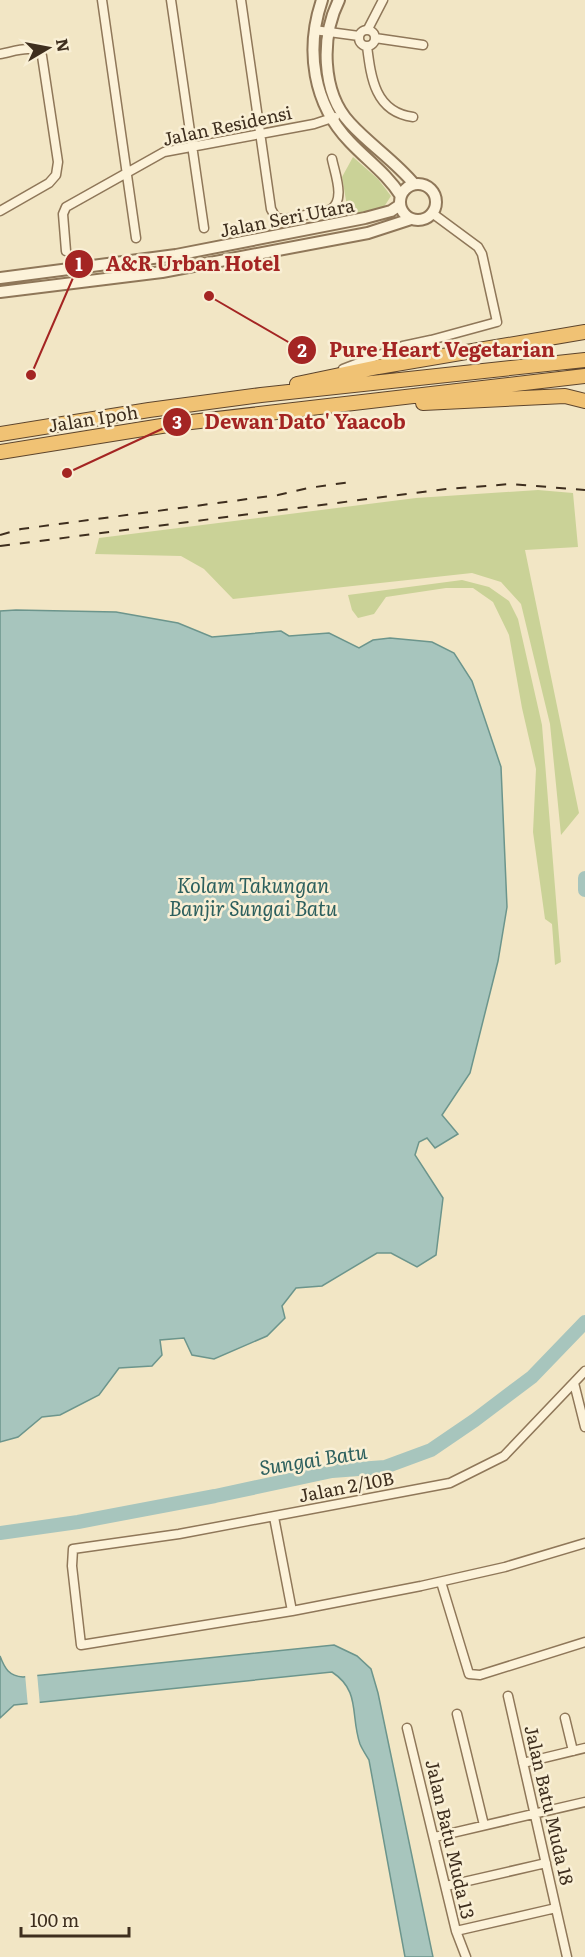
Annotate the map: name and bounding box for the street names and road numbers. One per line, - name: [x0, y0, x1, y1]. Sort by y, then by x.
- street label: Jalan Residensi: [160, 98, 294, 152]
- street label: Jalan Seri Utara: [217, 191, 357, 243]
- street label: Jalan Ipoh: [46, 398, 140, 438]
- street label: Jalan 2/10B: [296, 1464, 396, 1508]
- street label: Jalan Batu Muda 18: [518, 1722, 582, 1888]
- street label: Jalan Batu Muda 13: [419, 1756, 483, 1922]

